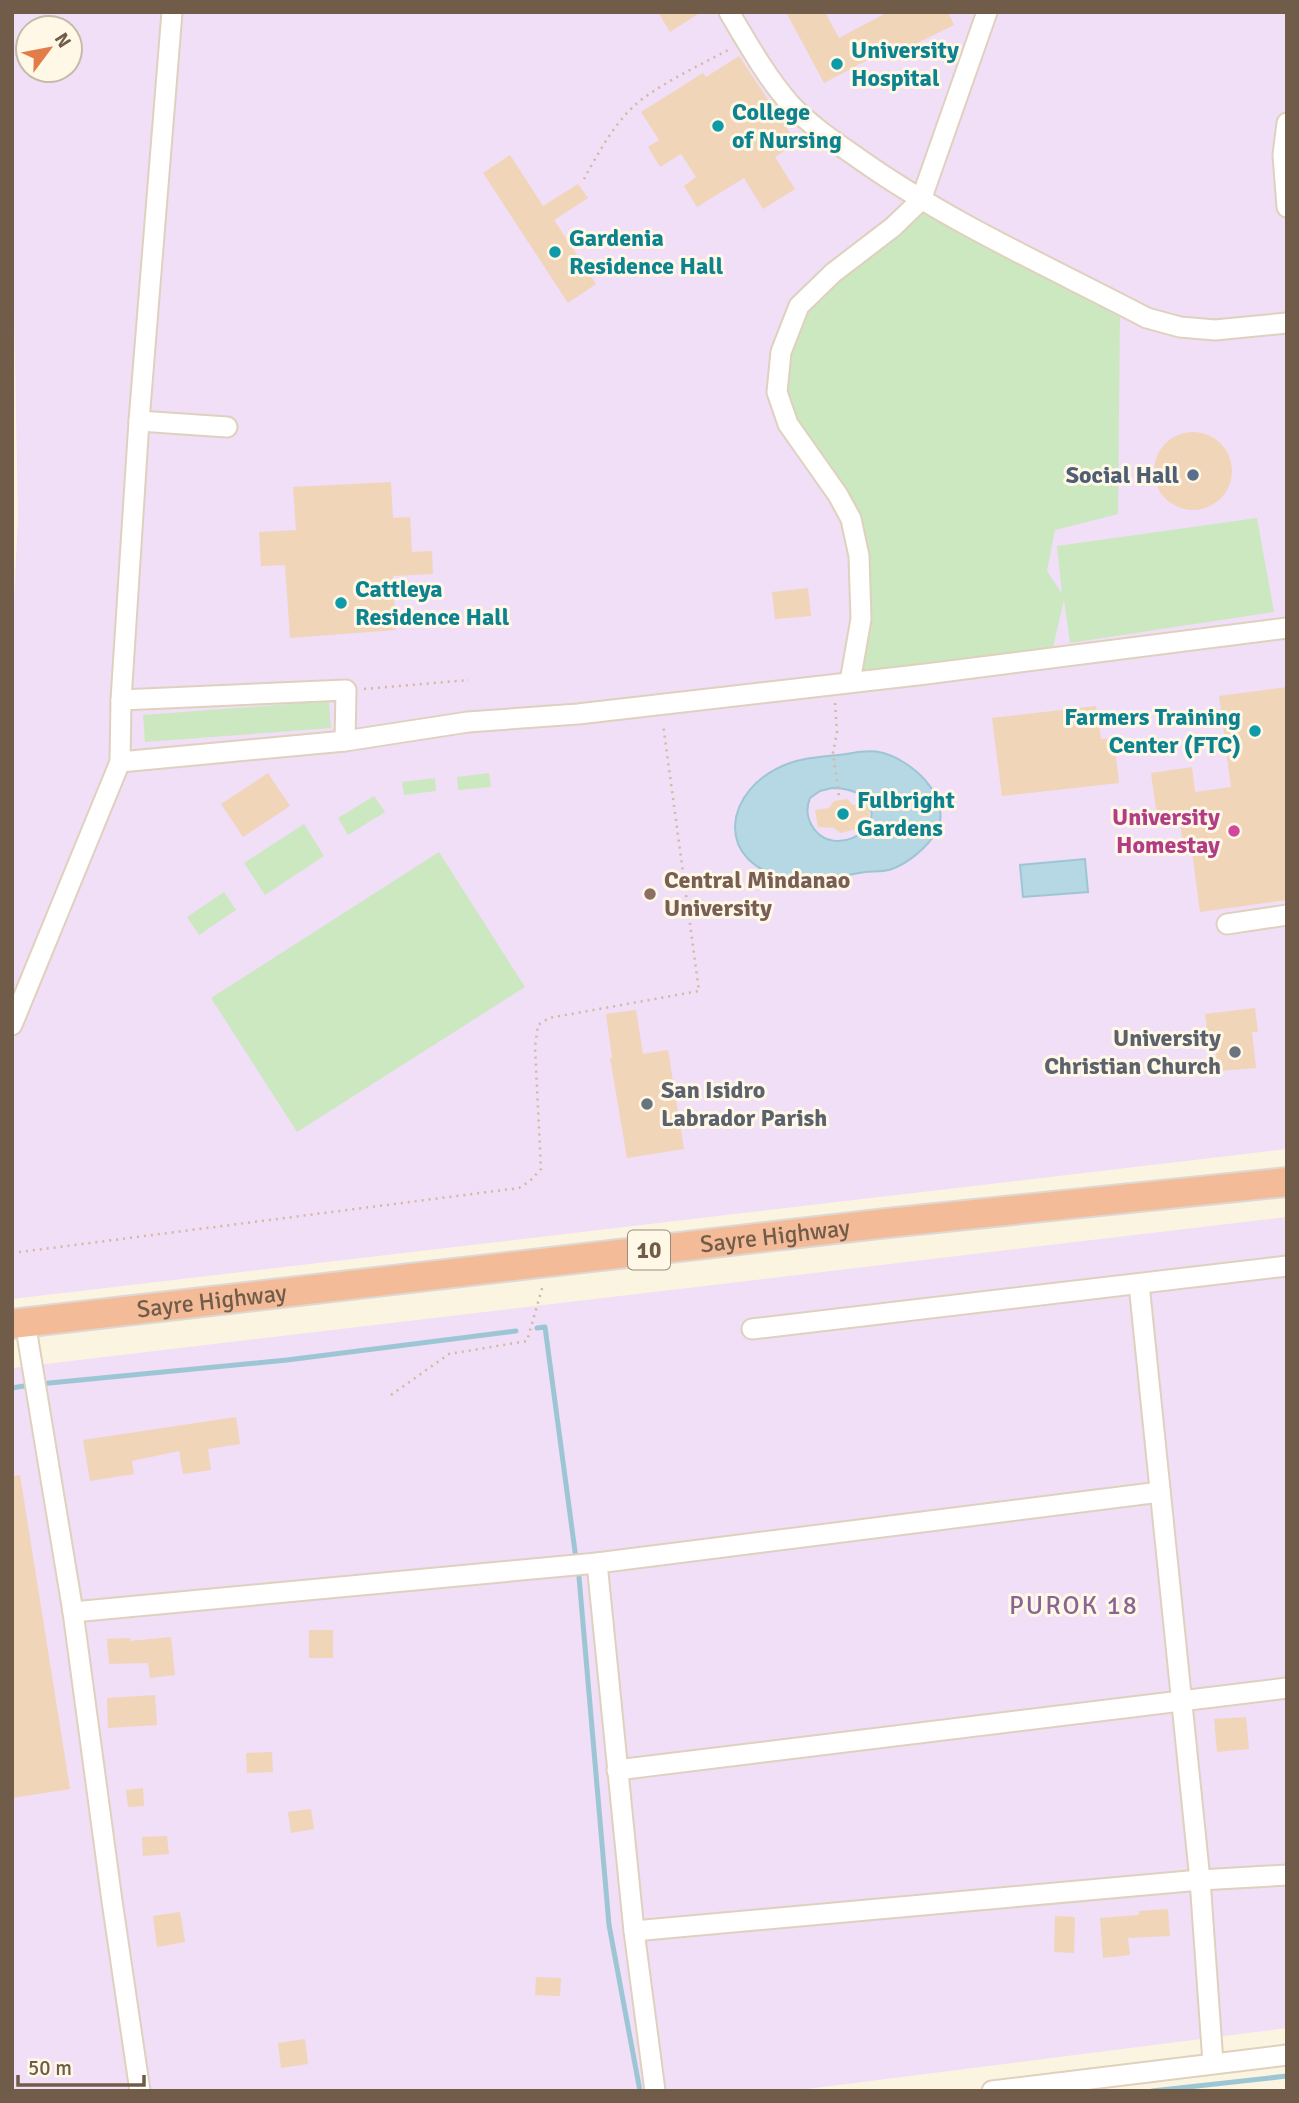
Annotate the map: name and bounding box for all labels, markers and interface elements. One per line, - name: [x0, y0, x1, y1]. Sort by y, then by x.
- north arrow: [14, 14, 84, 84]
- text: N: [49, 29, 76, 52]
- place label: University Hospital: [851, 35, 959, 93]
- marker: University Hospital: [829, 56, 845, 72]
- place label: College of Nursing: [732, 97, 842, 155]
- marker: College of Nursing: [710, 118, 726, 134]
- place label: Gardenia Residence Hall: [569, 223, 724, 281]
- marker: Gardenia Residence Hall: [547, 244, 563, 260]
- place label: Social Hall: [1066, 460, 1179, 490]
- marker: Social Hall: [1185, 467, 1201, 483]
- place label: Cattleya Residence Hall: [355, 574, 510, 632]
- marker: Cattleya Residence Hall: [333, 595, 349, 611]
- place label: Farmers Training Center (FTC): [1064, 702, 1241, 760]
- marker: Farmers Training Center (FTC): [1247, 723, 1263, 739]
- place label: Fulbright Gardens: [857, 785, 955, 843]
- place label: University Homestay: [1112, 802, 1220, 860]
- marker: Fulbright Gardens: [835, 806, 851, 822]
- marker: University Homestay: [1226, 823, 1242, 839]
- place label: Central Mindanao University: [664, 865, 850, 923]
- marker: Central Mindanao University: [642, 886, 658, 902]
- place label: University Christian Church: [1044, 1023, 1221, 1081]
- marker: University Christian Church: [1227, 1044, 1243, 1060]
- place label: San Isidro Labrador Parish: [661, 1075, 827, 1133]
- marker: San Isidro Labrador Parish: [639, 1096, 655, 1112]
- street label: Sayre Highway: [698, 1212, 851, 1259]
- road number: 10: [628, 1231, 670, 1270]
- street label: Sayre Highway: [135, 1277, 288, 1324]
- district label: PUROK 18: [1009, 1590, 1139, 1622]
- scale bar: [18, 2044, 144, 2088]
- text: 50 m: [28, 2055, 72, 2081]

